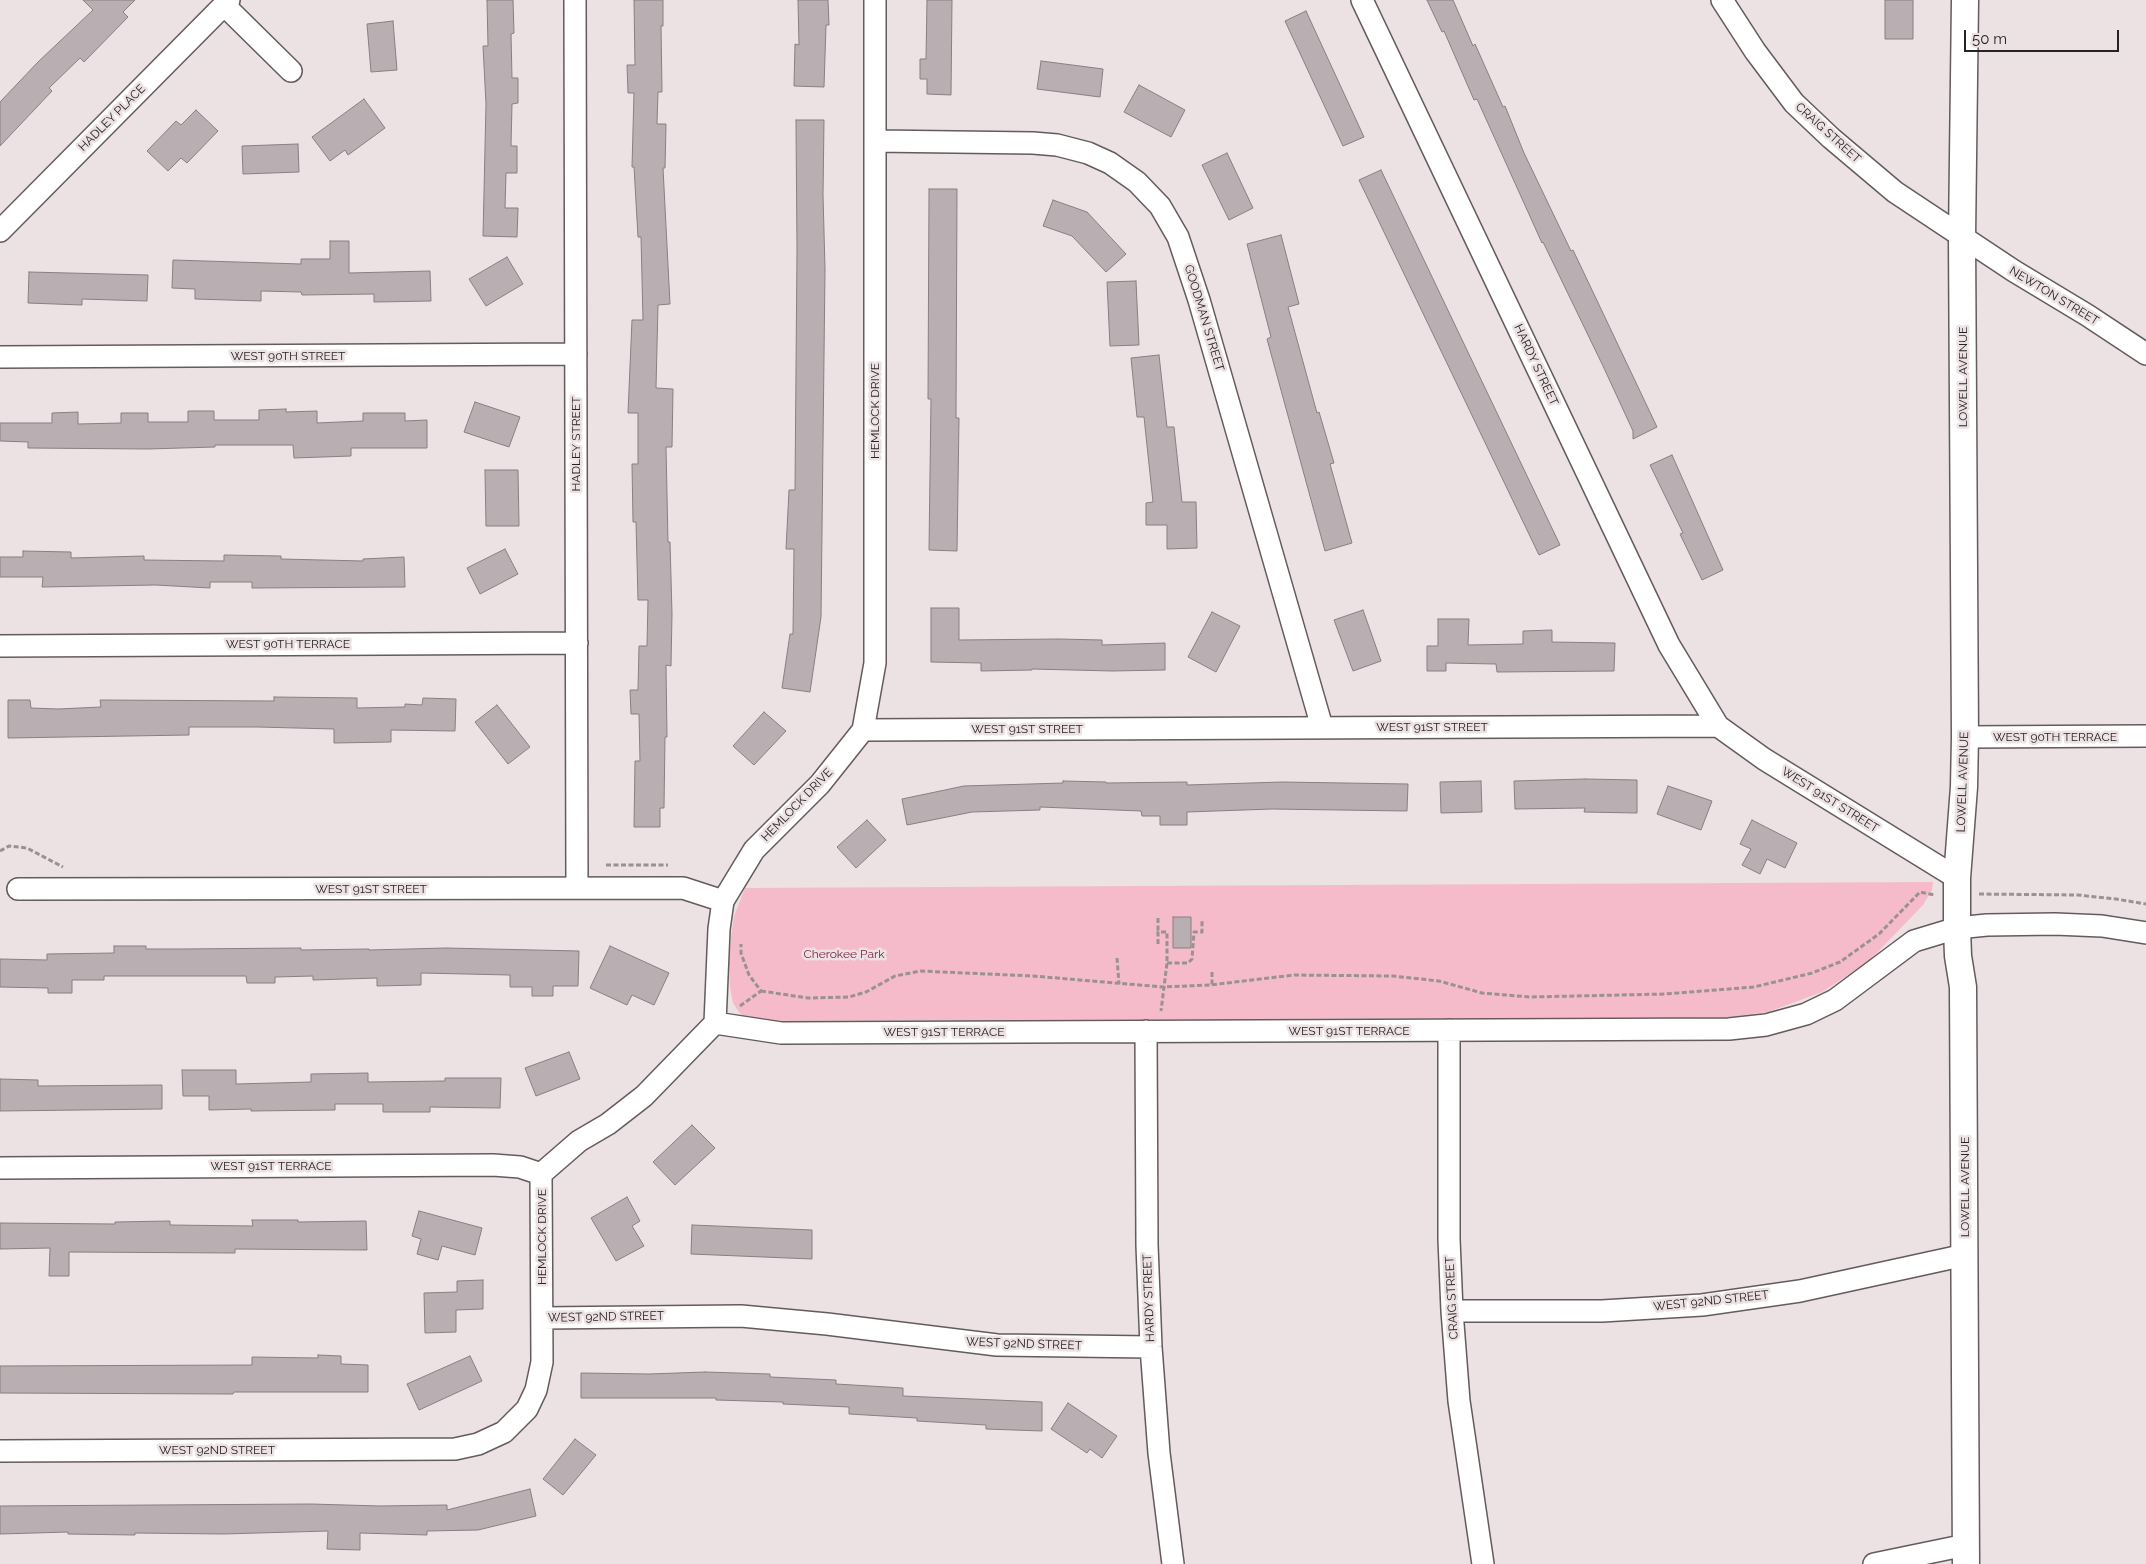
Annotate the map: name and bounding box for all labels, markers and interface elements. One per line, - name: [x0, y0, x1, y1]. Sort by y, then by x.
- scale bar: [1966, 20, 2121, 52]
- text: 50 m: [1972, 30, 2007, 48]
- street label: HADLEY PLACE: [76, 82, 148, 154]
- street label: CRAIG STREET: [1792, 100, 1864, 166]
- street label: GOODMAN STREET: [1181, 263, 1227, 373]
- street label: NEWTON STREET: [2007, 264, 2101, 328]
- street label: HARDY STREET: [1511, 322, 1561, 408]
- street label: LOWELL AVENUE: [1956, 327, 1970, 427]
- street label: WEST 90TH STREET: [231, 349, 345, 363]
- street label: HEMLOCK DRIVE: [868, 363, 882, 459]
- street label: HADLEY STREET: [569, 396, 583, 492]
- street label: WEST 90TH TERRACE: [226, 637, 350, 651]
- street label: WEST 91ST STREET: [1376, 720, 1488, 734]
- street label: WEST 91ST STREET: [971, 722, 1083, 736]
- street label: WEST 90TH TERRACE: [1993, 730, 2117, 744]
- street label: LOWELL AVENUE: [1954, 731, 1972, 833]
- street label: WEST 91ST STREET: [1779, 764, 1881, 836]
- street label: HEMLOCK DRIVE: [758, 765, 836, 845]
- street label: WEST 91ST STREET: [315, 882, 427, 896]
- park label: Cherokee Park: [803, 947, 885, 961]
- street label: WEST 91ST TERRACE: [1289, 1024, 1409, 1038]
- street label: WEST 91ST TERRACE: [884, 1025, 1004, 1039]
- street label: LOWELL AVENUE: [1958, 1137, 1972, 1237]
- street label: WEST 91ST TERRACE: [211, 1159, 331, 1173]
- street label: HEMLOCK DRIVE: [535, 1189, 549, 1285]
- street label: HARDY STREET: [1140, 1254, 1158, 1342]
- street label: CRAIG STREET: [1443, 1256, 1461, 1340]
- street label: WEST 92ND STREET: [1653, 1288, 1769, 1314]
- street label: WEST 92ND STREET: [548, 1309, 664, 1325]
- street label: WEST 92ND STREET: [966, 1335, 1082, 1353]
- street label: WEST 92ND STREET: [159, 1443, 275, 1457]

